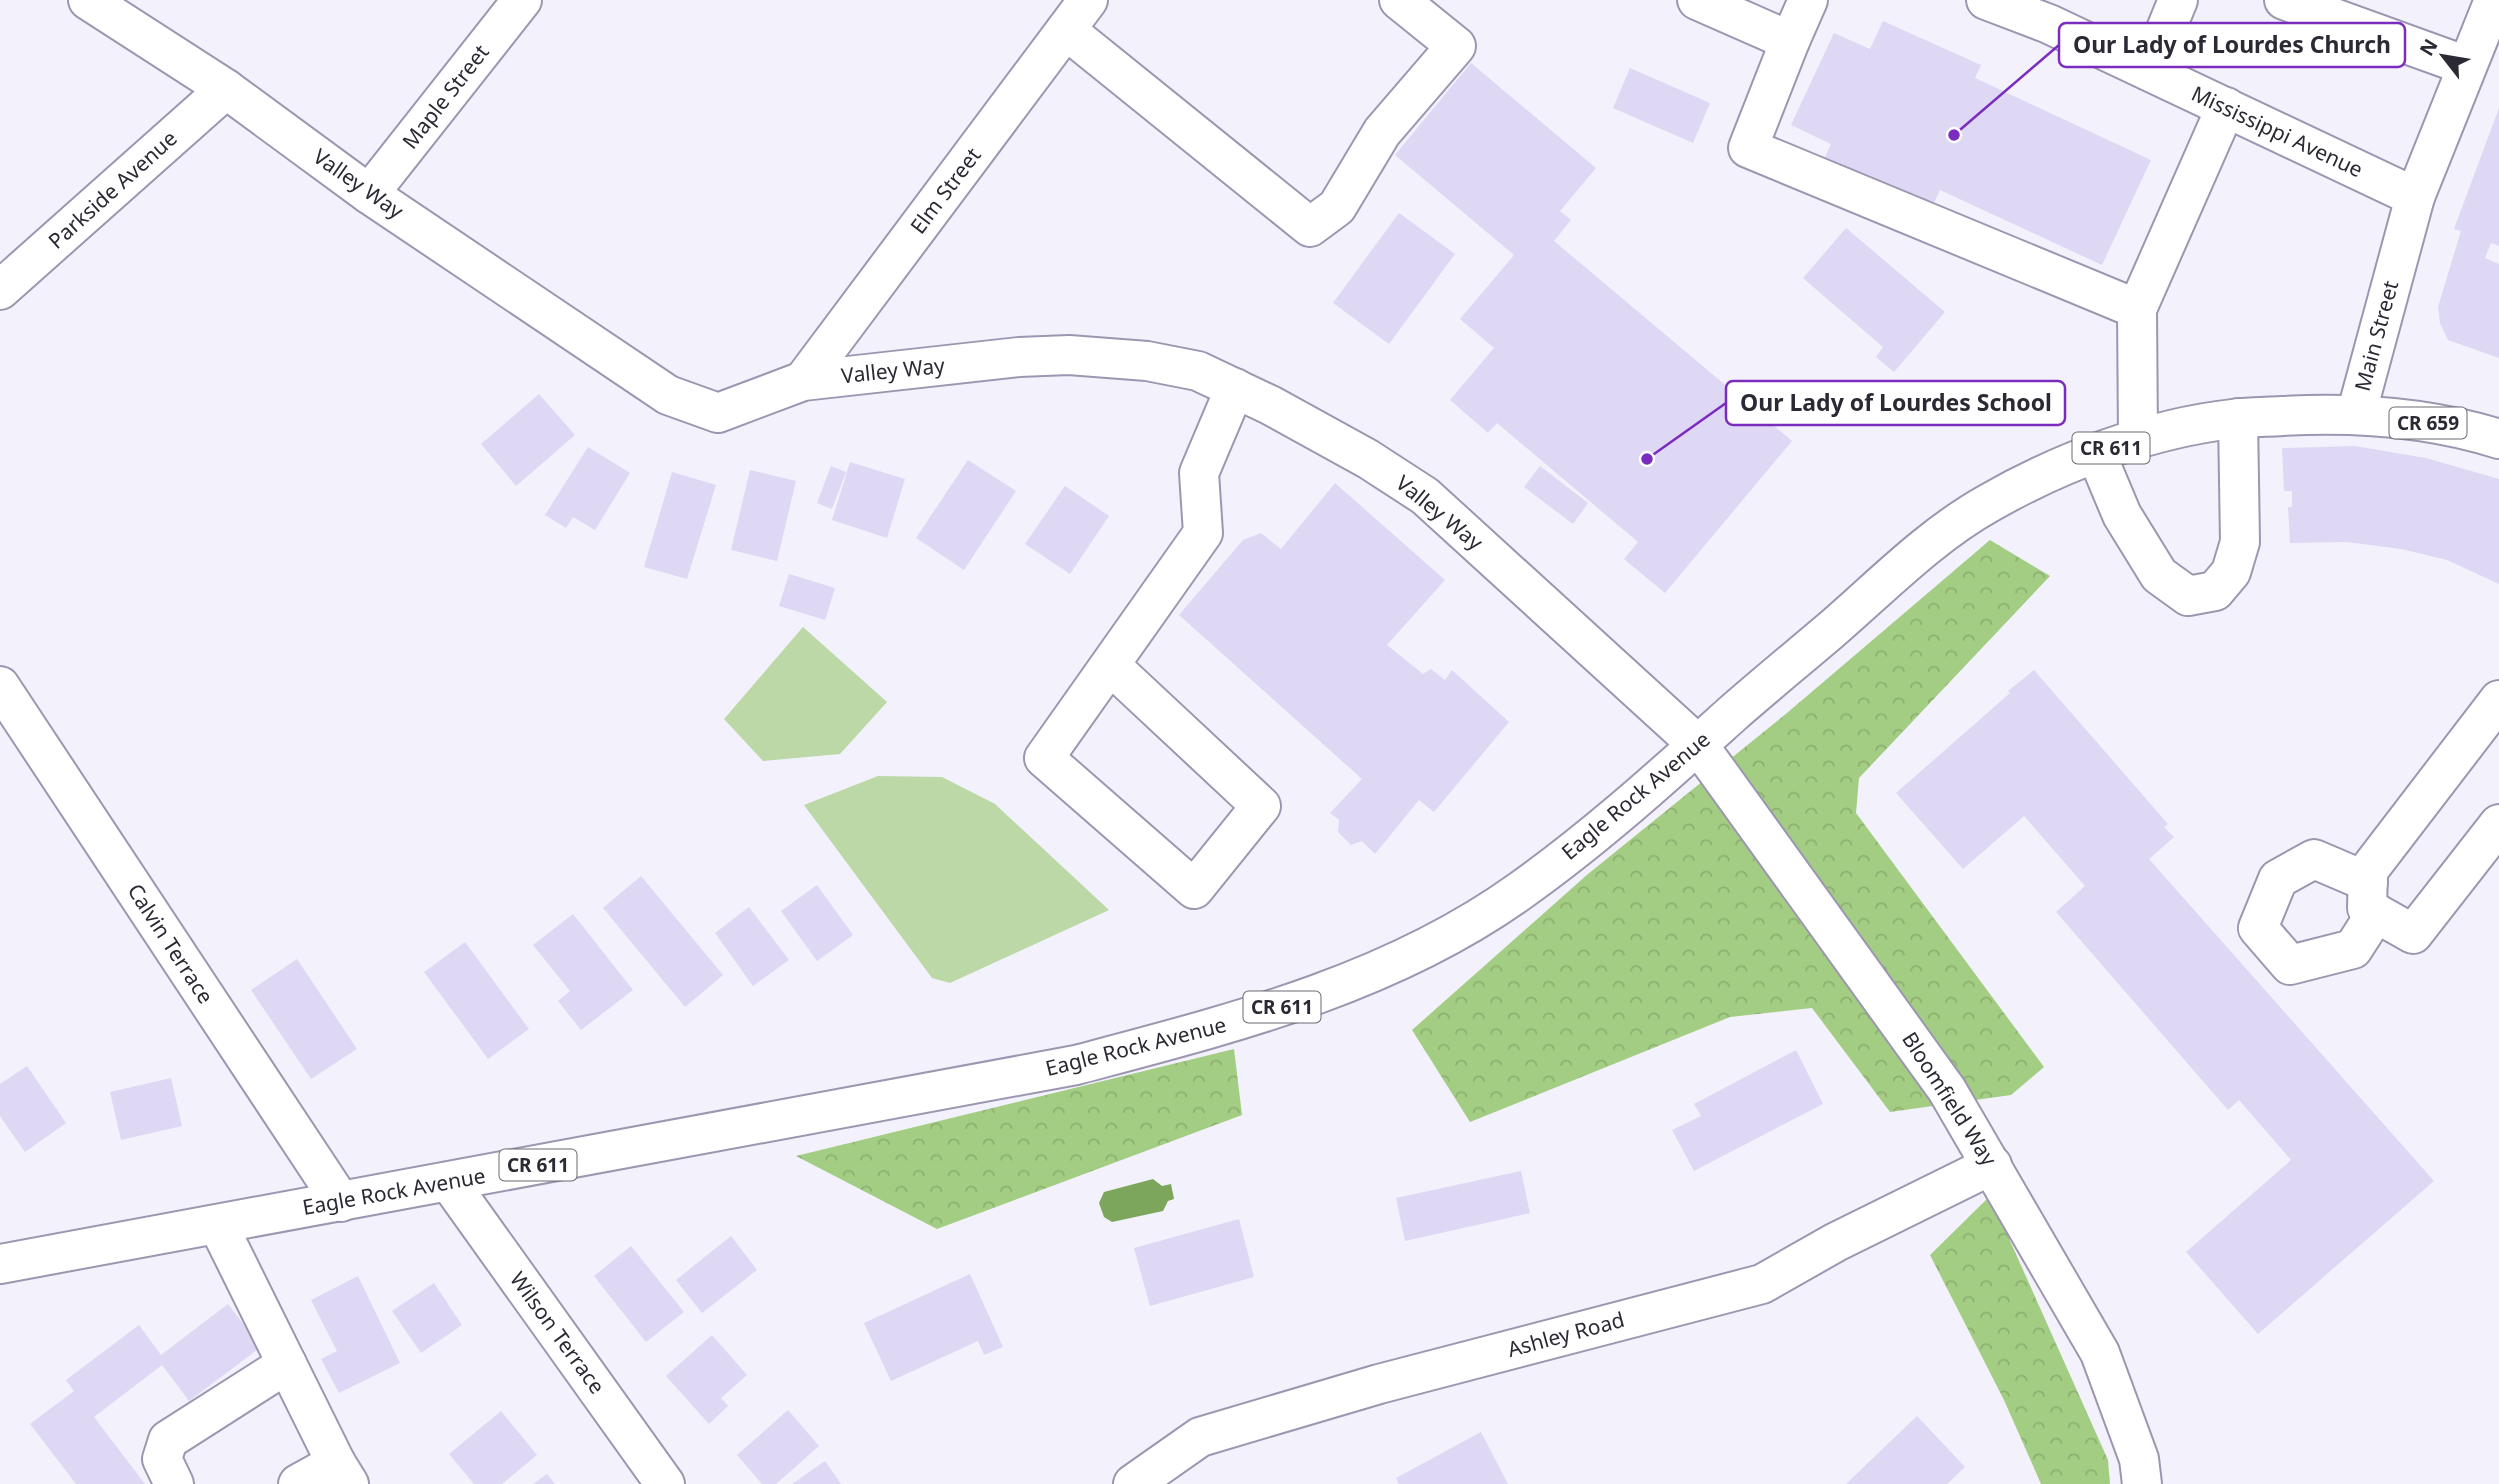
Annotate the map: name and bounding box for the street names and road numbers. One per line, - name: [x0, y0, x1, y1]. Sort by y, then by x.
- street label: Maple Street: [396, 38, 495, 154]
- street label: Mississippi Avenue: [2187, 79, 2368, 183]
- street label: Parkside Avenue: [42, 124, 183, 254]
- street label: Elm Street: [904, 141, 987, 239]
- street label: Valley Way: [308, 142, 409, 225]
- street label: Main Street: [2348, 277, 2404, 394]
- street label: Valley Way: [840, 351, 946, 389]
- road number: CR 659: [2390, 408, 2466, 438]
- road number: CR 611: [2072, 432, 2150, 463]
- street label: Valley Way: [1390, 469, 1489, 556]
- street label: Eagle Rock Avenue: [1555, 725, 1715, 866]
- street label: Calvin Terrace: [122, 878, 220, 1009]
- road number: CR 611: [1244, 992, 1320, 1023]
- street label: Eagle Rock Avenue: [1042, 1010, 1229, 1082]
- street label: Bloomfield Way: [1896, 1026, 2004, 1171]
- road number: CR 611: [500, 1149, 576, 1180]
- street label: Eagle Rock Avenue: [300, 1161, 488, 1221]
- street label: Wilson Terrace: [504, 1266, 612, 1399]
- street label: Ashley Road: [1504, 1305, 1627, 1363]

